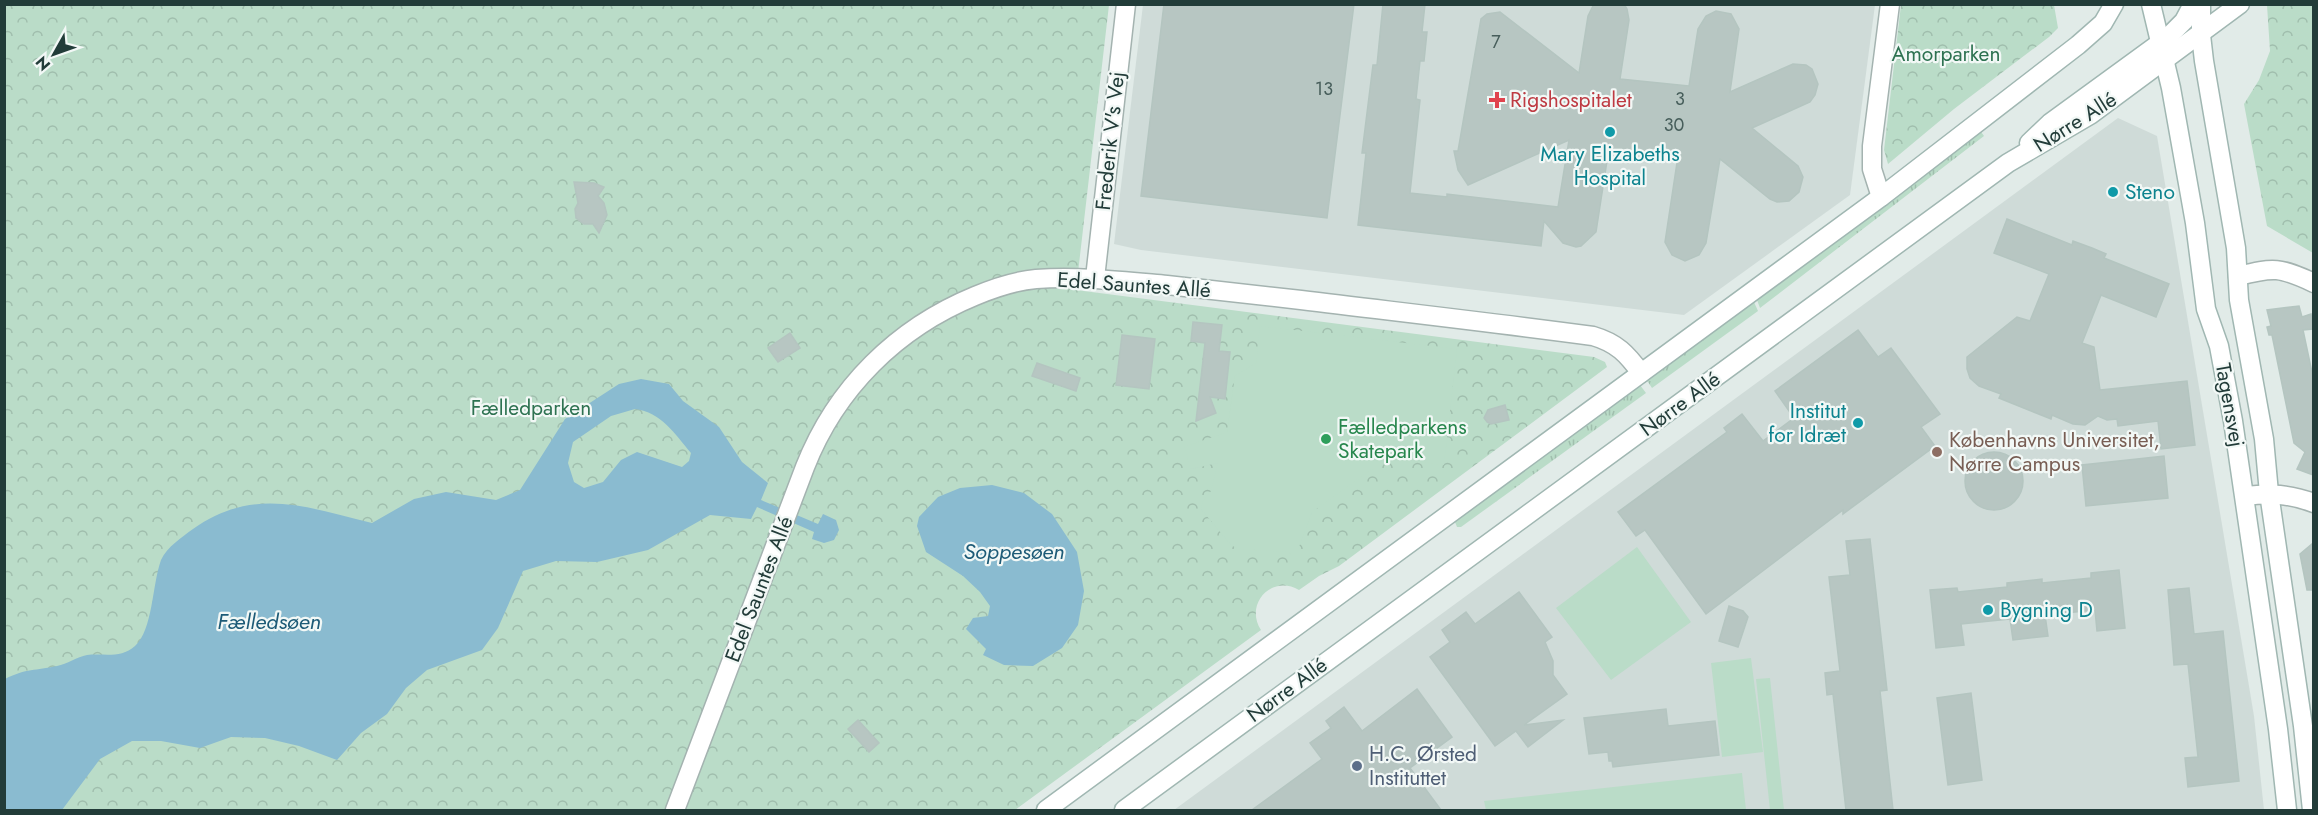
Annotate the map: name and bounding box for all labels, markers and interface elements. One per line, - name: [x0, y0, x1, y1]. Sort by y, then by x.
- north arrow: [24, 24, 84, 84]
- house number: 7: [1491, 29, 1501, 55]
- park label: Amorparken: [1892, 39, 2000, 69]
- text: N: [30, 51, 56, 76]
- street label: Frederik V's Vej: [1088, 70, 1132, 212]
- house number: 13: [1315, 76, 1333, 102]
- street label: Nørre Allé: [2027, 84, 2123, 159]
- place label: Rigshospitalet: [1510, 85, 1632, 115]
- house number: 3: [1675, 86, 1685, 112]
- marker: Rigshospitalet: [1488, 91, 1506, 109]
- house number: 30: [1664, 112, 1685, 138]
- marker: Mary Elizabeths Hospital: [1603, 125, 1617, 139]
- place label: Mary Elizabeths Hospital: [1540, 139, 1680, 193]
- place label: Steno: [2125, 177, 2175, 207]
- marker: Steno: [2106, 185, 2120, 199]
- street label: Edel Sauntes Allé: [1056, 265, 1212, 305]
- street label: Tagensvej: [2208, 361, 2252, 449]
- street label: Nørre Allé: [1633, 364, 1727, 444]
- park label: Fælledparken: [471, 393, 591, 423]
- place label: Institut for Idræt: [1768, 396, 1846, 450]
- place label: Fælledparkens Skatepark: [1338, 412, 1467, 466]
- marker: Institut for Idræt: [1851, 416, 1865, 430]
- place label: Københavns Universitet, Nørre Campus: [1949, 425, 2160, 479]
- marker: Fælledparkens Skatepark: [1319, 432, 1333, 446]
- marker: Københavns Universitet, Nørre Campus: [1930, 445, 1944, 459]
- street label: Edel Sauntes Allé: [717, 512, 801, 666]
- water label: Soppesøen: [963, 535, 1065, 567]
- place label: Bygning D: [2000, 595, 2093, 625]
- marker: Bygning D: [1981, 603, 1995, 617]
- water label: Fælledsøen: [217, 605, 321, 637]
- street label: Nørre Allé: [1240, 650, 1334, 730]
- place label: H.C. Ørsted Instituttet: [1369, 739, 1477, 793]
- marker: H.C. Ørsted Instituttet: [1350, 759, 1364, 773]

